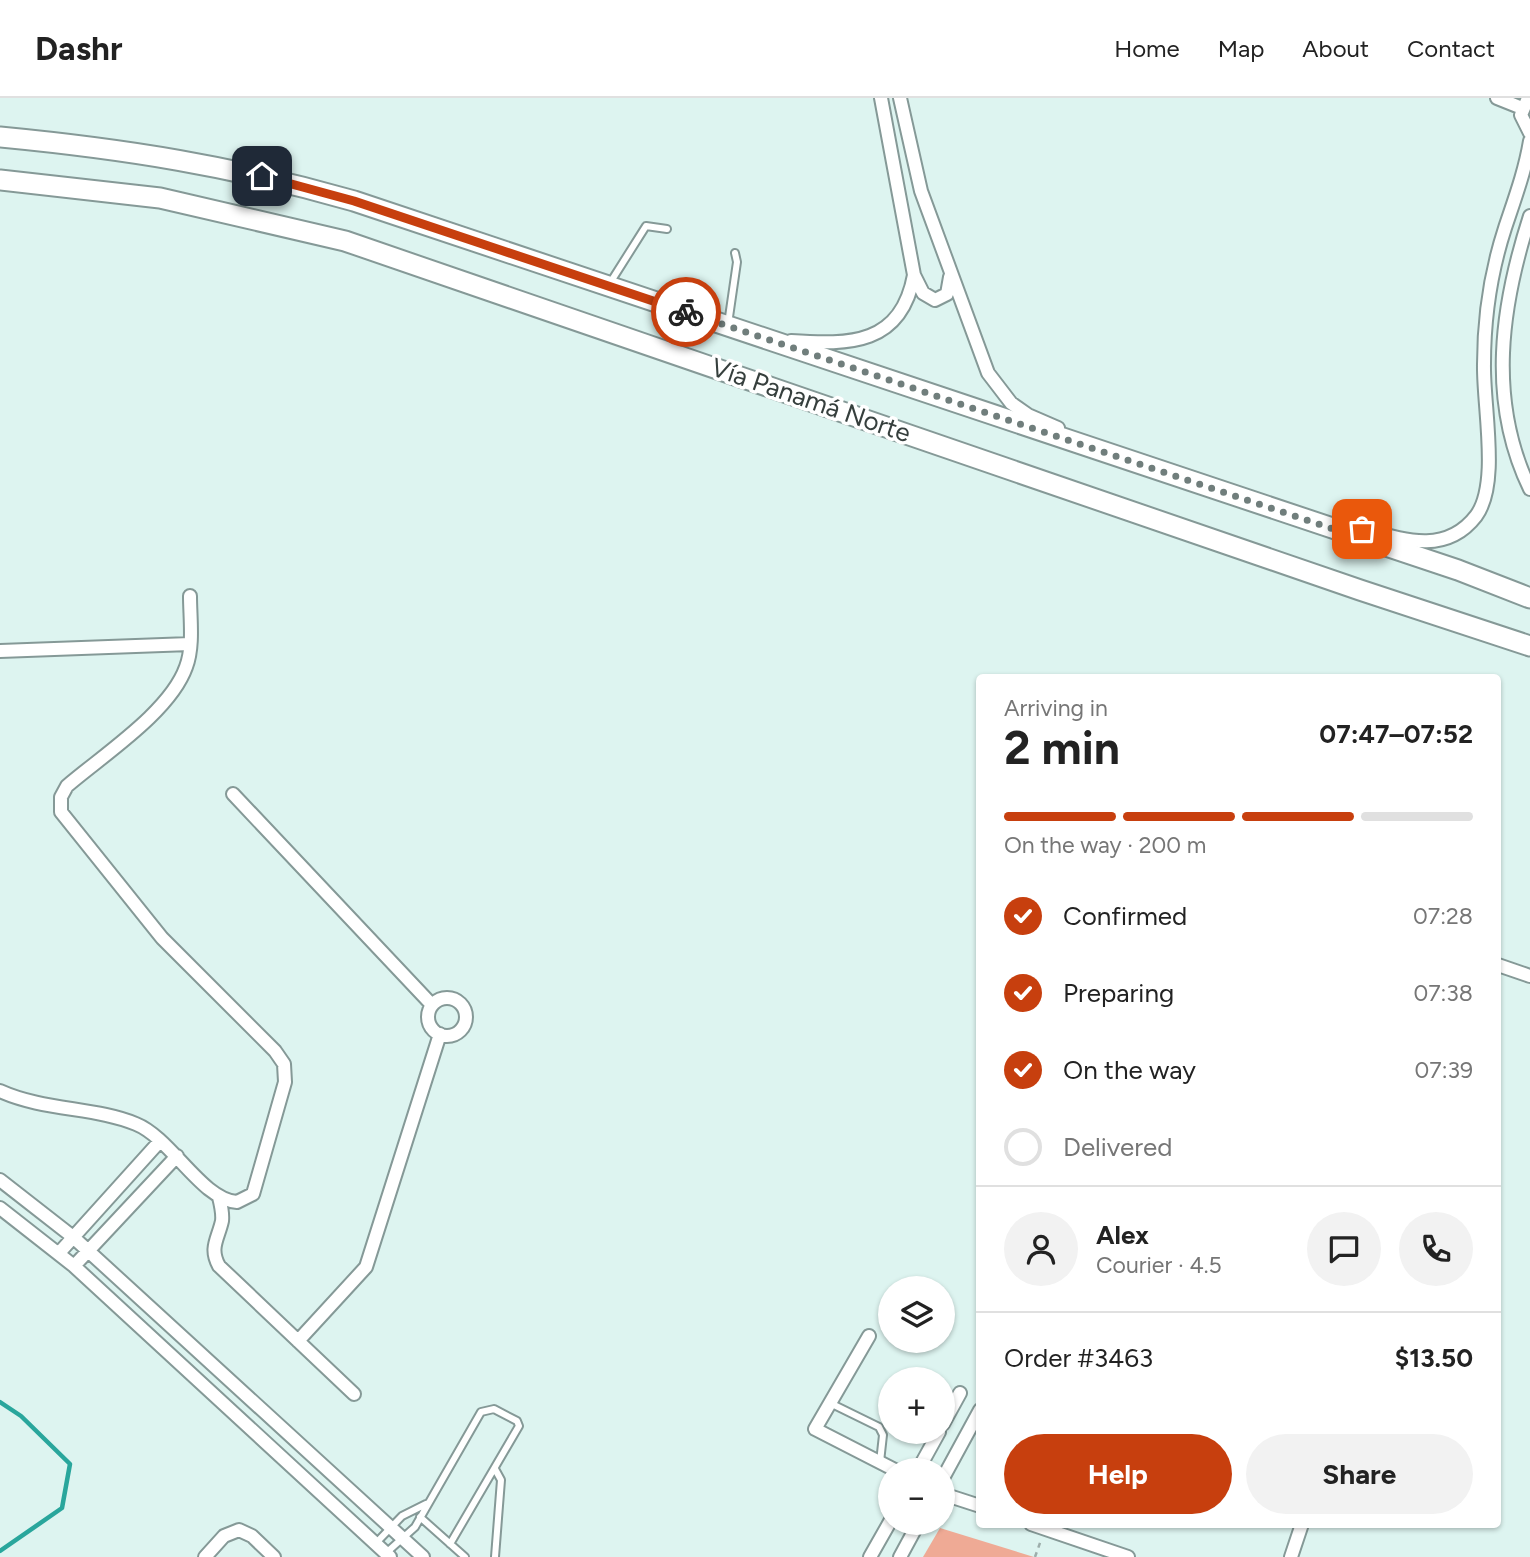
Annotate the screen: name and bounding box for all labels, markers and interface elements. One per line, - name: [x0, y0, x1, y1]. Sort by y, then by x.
- text: Dashr: [35, 29, 122, 68]
- text: Home: [1114, 34, 1180, 63]
- text: Map: [1218, 34, 1264, 63]
- text: About: [1302, 34, 1369, 63]
- text: Contact: [1407, 34, 1495, 63]
- pin: [232, 146, 292, 206]
- icon: home: [243, 157, 281, 195]
- courier: [651, 277, 721, 347]
- icon: bike: [667, 293, 705, 331]
- street label: Vía Panamá Norte: [707, 351, 915, 449]
- pin: [1332, 499, 1392, 559]
- icon: bag: [1343, 510, 1381, 548]
- text: Arriving in: [1004, 694, 1108, 722]
- text: 07:47–07:52: [1319, 718, 1473, 750]
- text: 2 min: [1004, 720, 1120, 776]
- text: On the way · 200 m: [1004, 831, 1206, 859]
- icon: check: [1004, 897, 1042, 935]
- text: Confirmed: [1063, 900, 1187, 932]
- text: 07:28: [1413, 902, 1473, 930]
- icon: check: [1004, 974, 1042, 1012]
- text: Preparing: [1063, 977, 1174, 1009]
- text: 07:38: [1413, 979, 1473, 1007]
- icon: check: [1004, 1051, 1042, 1089]
- text: On the way: [1063, 1054, 1196, 1086]
- text: 07:39: [1415, 1056, 1473, 1084]
- text: Delivered: [1063, 1131, 1172, 1163]
- button: person: [1004, 1212, 1078, 1286]
- button: chat: [1307, 1212, 1381, 1286]
- button: phone: [1399, 1212, 1473, 1286]
- text: Alex: [1096, 1219, 1149, 1251]
- text: Courier · 4.5: [1096, 1251, 1222, 1279]
- map controls: [878, 1276, 955, 1535]
- button: layers: [878, 1276, 955, 1353]
- text: Order #3463: [1004, 1342, 1153, 1374]
- text: $13.50: [1395, 1342, 1473, 1374]
- button: +: [878, 1367, 955, 1444]
- button: Help: [1004, 1434, 1232, 1514]
- button: Share: [1246, 1434, 1473, 1514]
- button: −: [878, 1458, 955, 1535]

